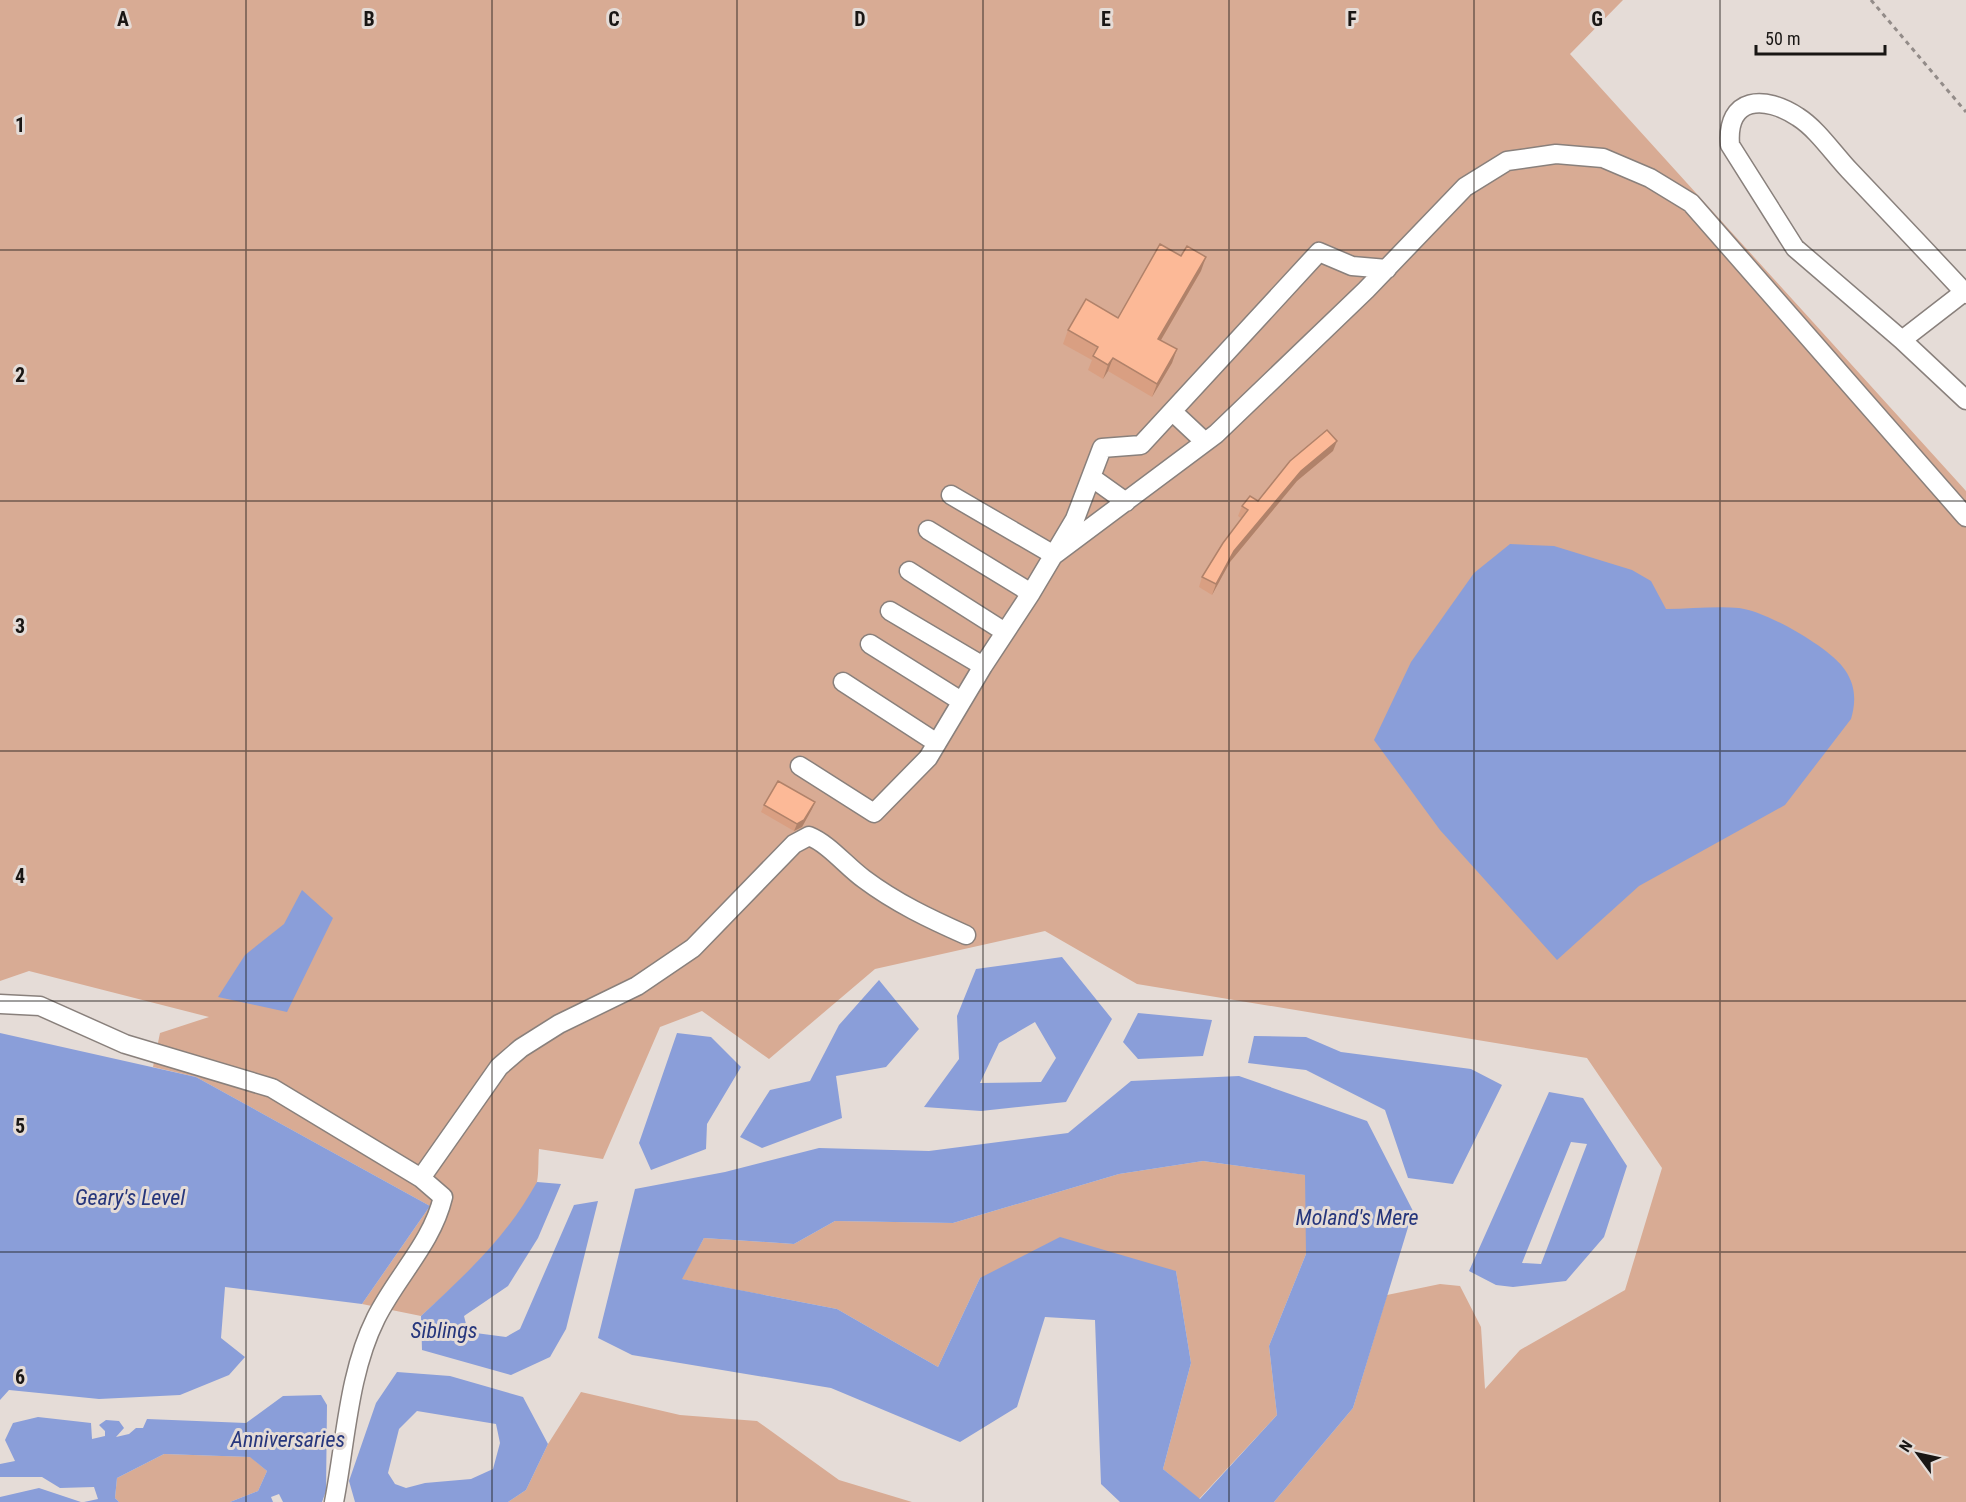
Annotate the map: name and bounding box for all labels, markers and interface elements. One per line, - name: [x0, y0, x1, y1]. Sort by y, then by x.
- text: A: [117, 7, 129, 31]
- text: B: [363, 7, 375, 31]
- text: C: [608, 7, 620, 31]
- text: D: [854, 7, 866, 31]
- text: E: [1101, 7, 1111, 31]
- text: F: [1347, 7, 1357, 31]
- text: G: [1591, 7, 1603, 31]
- scale bar: [1756, 18, 1885, 56]
- text: 50 m: [1765, 28, 1800, 49]
- text: 1: [15, 113, 25, 137]
- text: 2: [15, 363, 25, 387]
- text: 3: [15, 614, 25, 638]
- text: 4: [15, 864, 25, 888]
- text: 5: [15, 1114, 25, 1138]
- water label: Geary's Level: [75, 1185, 186, 1210]
- water label: Moland's Mere: [1296, 1205, 1418, 1230]
- water label: Siblings: [411, 1318, 477, 1343]
- text: 6: [15, 1365, 25, 1389]
- north arrow: [1888, 1424, 1948, 1484]
- water label: Anniversaries: [230, 1427, 345, 1452]
- text: N: [1895, 1437, 1916, 1455]

